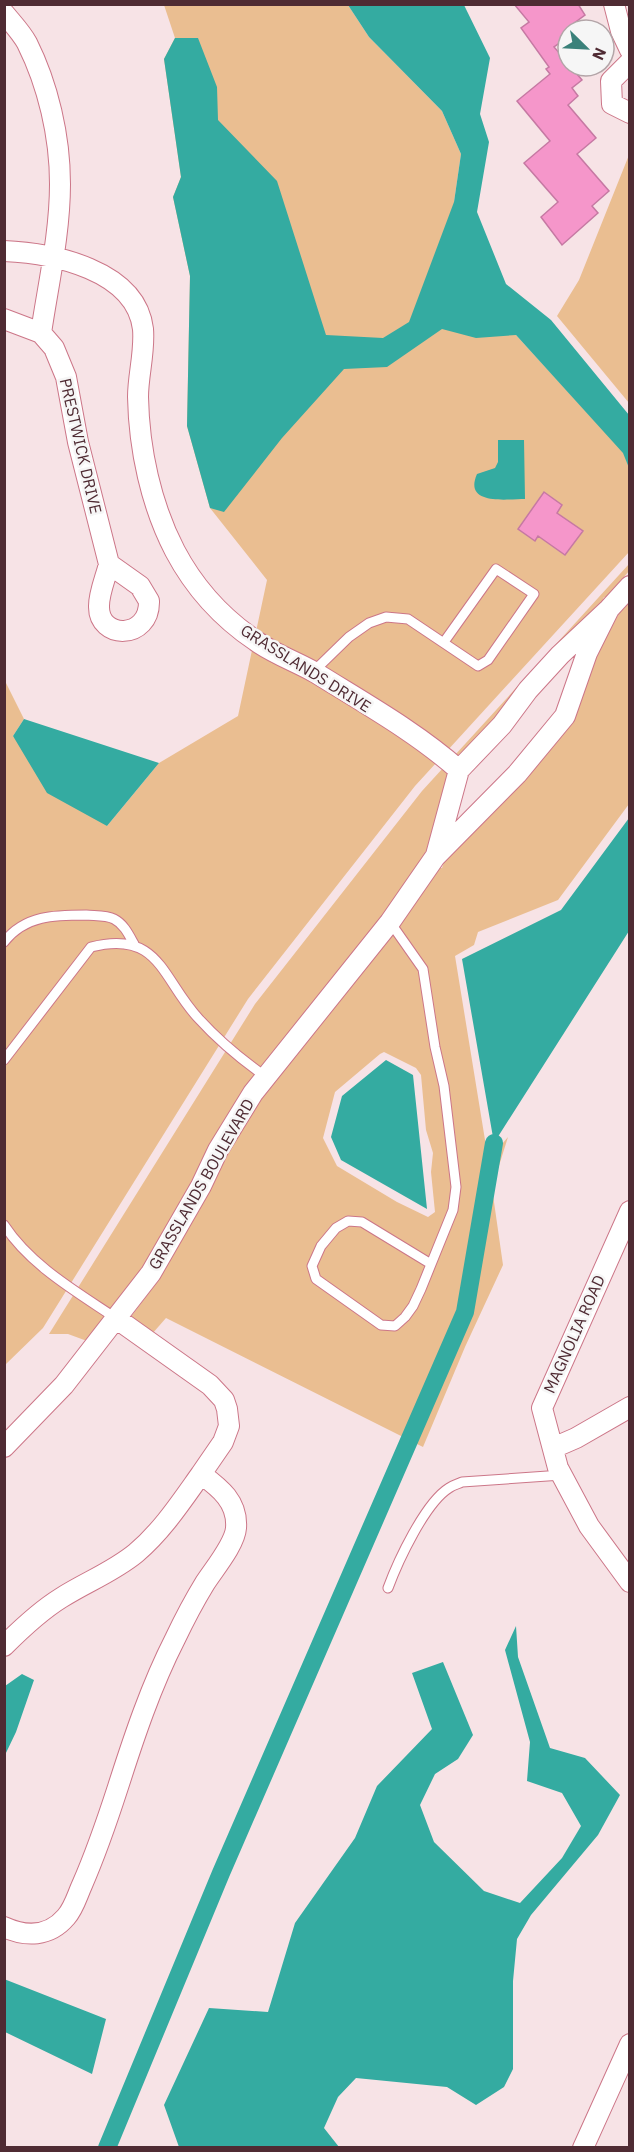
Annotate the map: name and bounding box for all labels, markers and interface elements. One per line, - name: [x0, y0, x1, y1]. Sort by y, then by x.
- north arrow: [556, 18, 616, 78]
- text: N: [588, 45, 611, 63]
- street label: PRESTWICK DRIVE: [56, 376, 106, 516]
- street label: GRASSLANDS DRIVE: [237, 620, 375, 716]
- street label: GRASSLANDS BOULEVARD: [144, 1095, 258, 1273]
- street label: MAGNOLIA ROAD: [539, 1272, 609, 1396]

